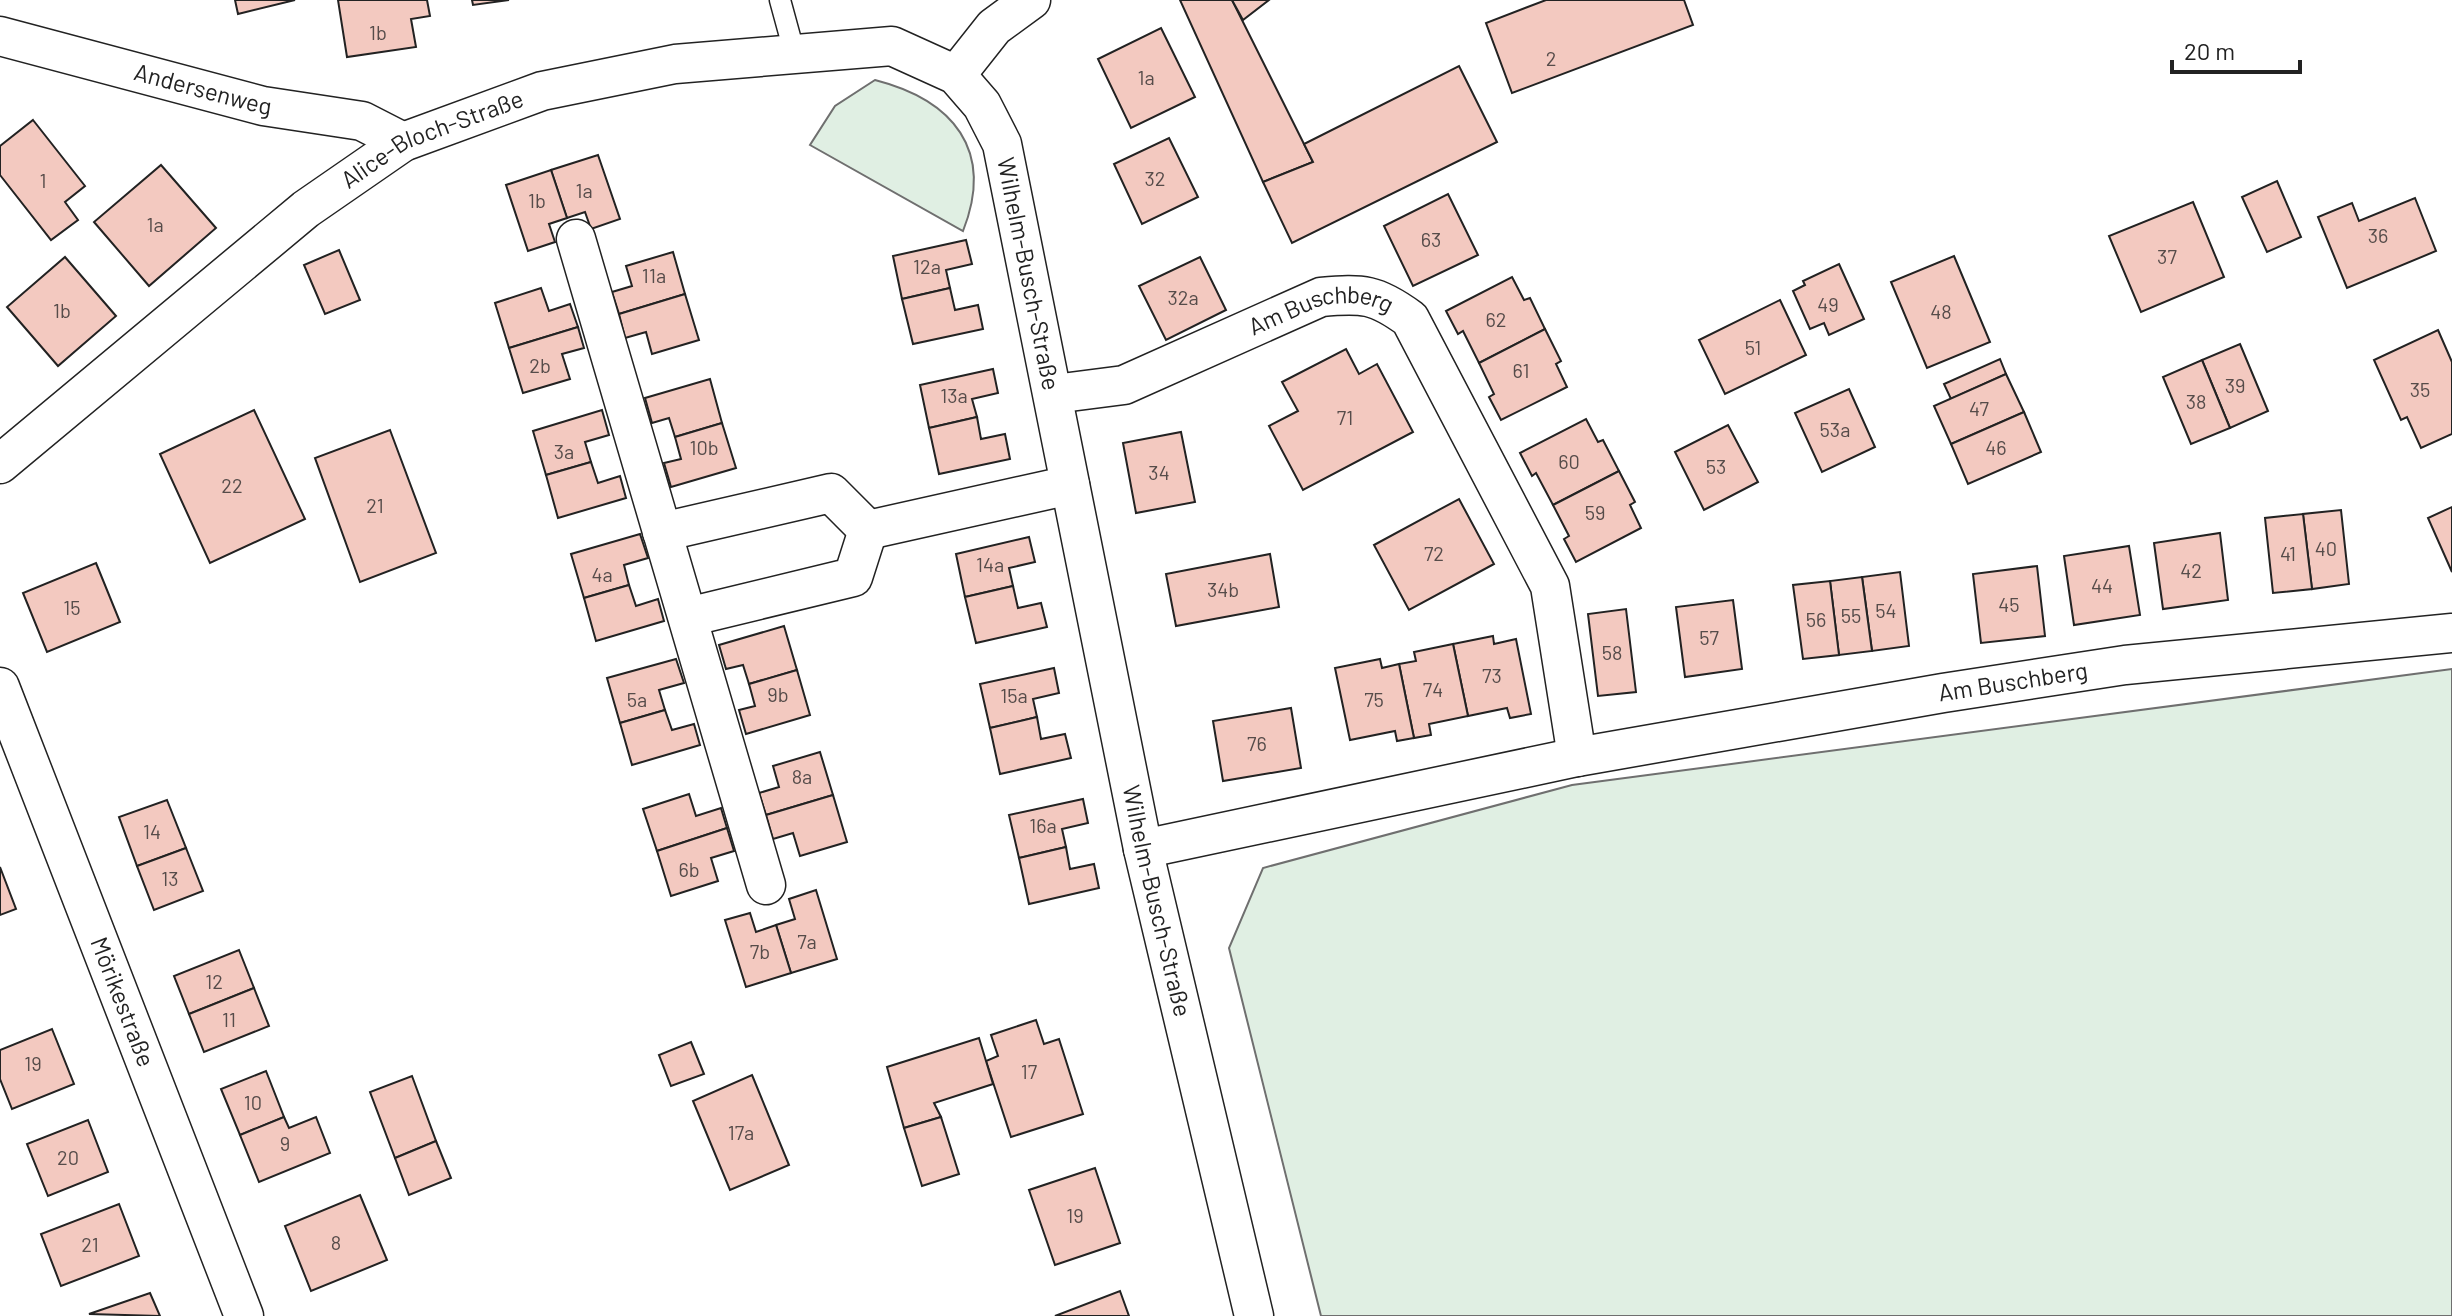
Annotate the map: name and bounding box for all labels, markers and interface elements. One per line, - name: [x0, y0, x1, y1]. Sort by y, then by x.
- house number: 1b: [369, 20, 387, 44]
- scale bar: [2172, 24, 2300, 74]
- text: 20 m: [2184, 36, 2235, 65]
- house number: 2: [1546, 46, 1556, 70]
- street label: Andersenweg: [131, 56, 274, 120]
- house number: 1a: [1137, 65, 1155, 89]
- street label: Alice-Bloch-Straße: [335, 83, 527, 194]
- street label: Wilhelm-Busch-Straße: [992, 155, 1067, 393]
- house number: 32: [1144, 166, 1166, 190]
- house number: 1: [40, 168, 47, 192]
- house number: 1a: [575, 178, 593, 202]
- house number: 1b: [528, 188, 546, 212]
- house number: 1a: [146, 212, 164, 236]
- house number: 36: [2368, 223, 2388, 247]
- house number: 63: [1421, 227, 1441, 251]
- house number: 37: [2157, 244, 2177, 268]
- house number: 12a: [913, 254, 941, 278]
- house number: 11a: [642, 263, 666, 287]
- street label: Am Buschberg: [1243, 279, 1399, 341]
- house number: 32a: [1167, 285, 1199, 309]
- house number: 49: [1817, 292, 1839, 316]
- house number: 1b: [53, 298, 71, 322]
- house number: 48: [1930, 299, 1952, 323]
- house number: 62: [1485, 307, 1507, 331]
- house number: 51: [1745, 335, 1761, 359]
- house number: 2b: [529, 353, 551, 377]
- house number: 61: [1513, 358, 1529, 382]
- house number: 39: [2225, 373, 2245, 397]
- house number: 35: [2410, 377, 2430, 401]
- house number: 13a: [940, 383, 968, 407]
- house number: 38: [2186, 389, 2206, 413]
- house number: 47: [1969, 396, 1989, 420]
- house number: 71: [1337, 405, 1353, 429]
- house number: 53a: [1820, 417, 1850, 441]
- house number: 10b: [689, 435, 719, 459]
- house number: 46: [1985, 435, 2007, 459]
- house number: 3a: [554, 439, 574, 463]
- house number: 60: [1558, 449, 1580, 473]
- house number: 53: [1706, 454, 1726, 478]
- house number: 34: [1148, 460, 1170, 484]
- house number: 22: [221, 473, 243, 497]
- house number: 21: [366, 493, 384, 517]
- house number: 59: [1585, 500, 1605, 524]
- house number: 40: [2315, 536, 2337, 560]
- house number: 72: [1424, 541, 1444, 565]
- house number: 41: [2280, 541, 2296, 565]
- house number: 14a: [976, 552, 1004, 576]
- house number: 42: [2180, 558, 2202, 582]
- house number: 4a: [591, 562, 613, 586]
- house number: 44: [2091, 573, 2113, 597]
- house number: 34b: [1207, 577, 1239, 601]
- house number: 45: [1998, 592, 2020, 616]
- house number: 15: [63, 595, 81, 619]
- house number: 54: [1875, 598, 1897, 622]
- house number: 55: [1841, 603, 1861, 627]
- house number: 56: [1806, 607, 1826, 631]
- house number: 57: [1699, 625, 1719, 649]
- house number: 58: [1602, 640, 1622, 664]
- street label: Am Buschberg: [1936, 655, 2089, 707]
- house number: 73: [1482, 663, 1502, 687]
- house number: 74: [1423, 677, 1443, 701]
- house number: 9b: [767, 682, 789, 706]
- house number: 15a: [1000, 683, 1028, 707]
- house number: 5a: [627, 687, 647, 711]
- house number: 75: [1364, 687, 1384, 711]
- house number: 76: [1247, 731, 1267, 755]
- house number: 8a: [792, 764, 812, 788]
- street label: Wilhelm-Busch-Straße: [1118, 782, 1198, 1019]
- house number: 16a: [1029, 813, 1057, 837]
- house number: 14: [143, 819, 161, 843]
- house number: 6b: [678, 857, 700, 881]
- house number: 13: [161, 866, 179, 890]
- house number: 7a: [797, 929, 817, 953]
- street label: Mörikestraße: [85, 933, 162, 1070]
- house number: 7b: [750, 939, 770, 963]
- house number: 12: [205, 969, 223, 993]
- house number: 11: [222, 1007, 236, 1031]
- house number: 19: [24, 1051, 42, 1075]
- house number: 17: [1021, 1059, 1038, 1083]
- house number: 10: [244, 1090, 262, 1114]
- house number: 17a: [728, 1120, 754, 1144]
- house number: 9: [280, 1131, 290, 1155]
- house number: 20: [57, 1145, 79, 1169]
- house number: 19: [1066, 1203, 1084, 1227]
- house number: 8: [331, 1230, 341, 1254]
- house number: 21: [81, 1232, 99, 1256]

